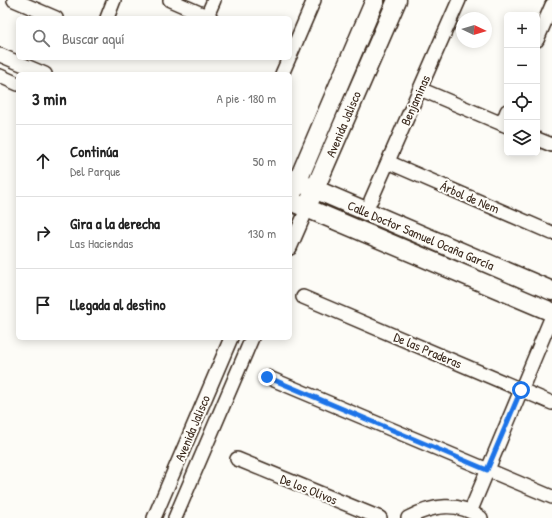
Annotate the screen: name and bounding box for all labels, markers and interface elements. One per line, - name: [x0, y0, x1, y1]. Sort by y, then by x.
- north arrow: [456, 12, 492, 48]
- map controls: [504, 12, 540, 156]
- button: +: [504, 12, 540, 48]
- search box: [16, 16, 292, 60]
- icon: search: [30, 27, 52, 49]
- text: Buscar aquí: [62, 28, 125, 49]
- button: −: [504, 48, 540, 84]
- street label: Benjaminas: [396, 72, 434, 128]
- button: locate: [504, 84, 540, 120]
- text: 3 min: [32, 87, 67, 110]
- street label: Avenida Jalisco: [321, 88, 365, 160]
- text: A pie · 180 m: [216, 89, 276, 107]
- button: layers: [504, 120, 540, 156]
- text: Continúa: [70, 141, 118, 162]
- icon: ahead: [32, 150, 54, 172]
- text: 50 m: [253, 152, 276, 170]
- text: Del Parque: [70, 162, 121, 180]
- street label: Árbol de Nem: [438, 176, 502, 218]
- street label: Calle Doctor Samuel Ocaña García: [345, 196, 497, 274]
- text: Gira a la derecha: [70, 213, 160, 234]
- icon: right: [32, 222, 54, 244]
- text: 130 m: [248, 224, 276, 242]
- text: Las Haciendas: [70, 234, 133, 252]
- icon: arrive: [32, 294, 54, 316]
- text: Llegada al destino: [70, 294, 166, 315]
- street label: De las Praderas: [391, 328, 465, 372]
- route end: [258, 368, 276, 386]
- route start: [512, 381, 530, 399]
- street label: Avenida Jalisco: [170, 392, 214, 464]
- street label: De los Olivos: [278, 469, 340, 509]

